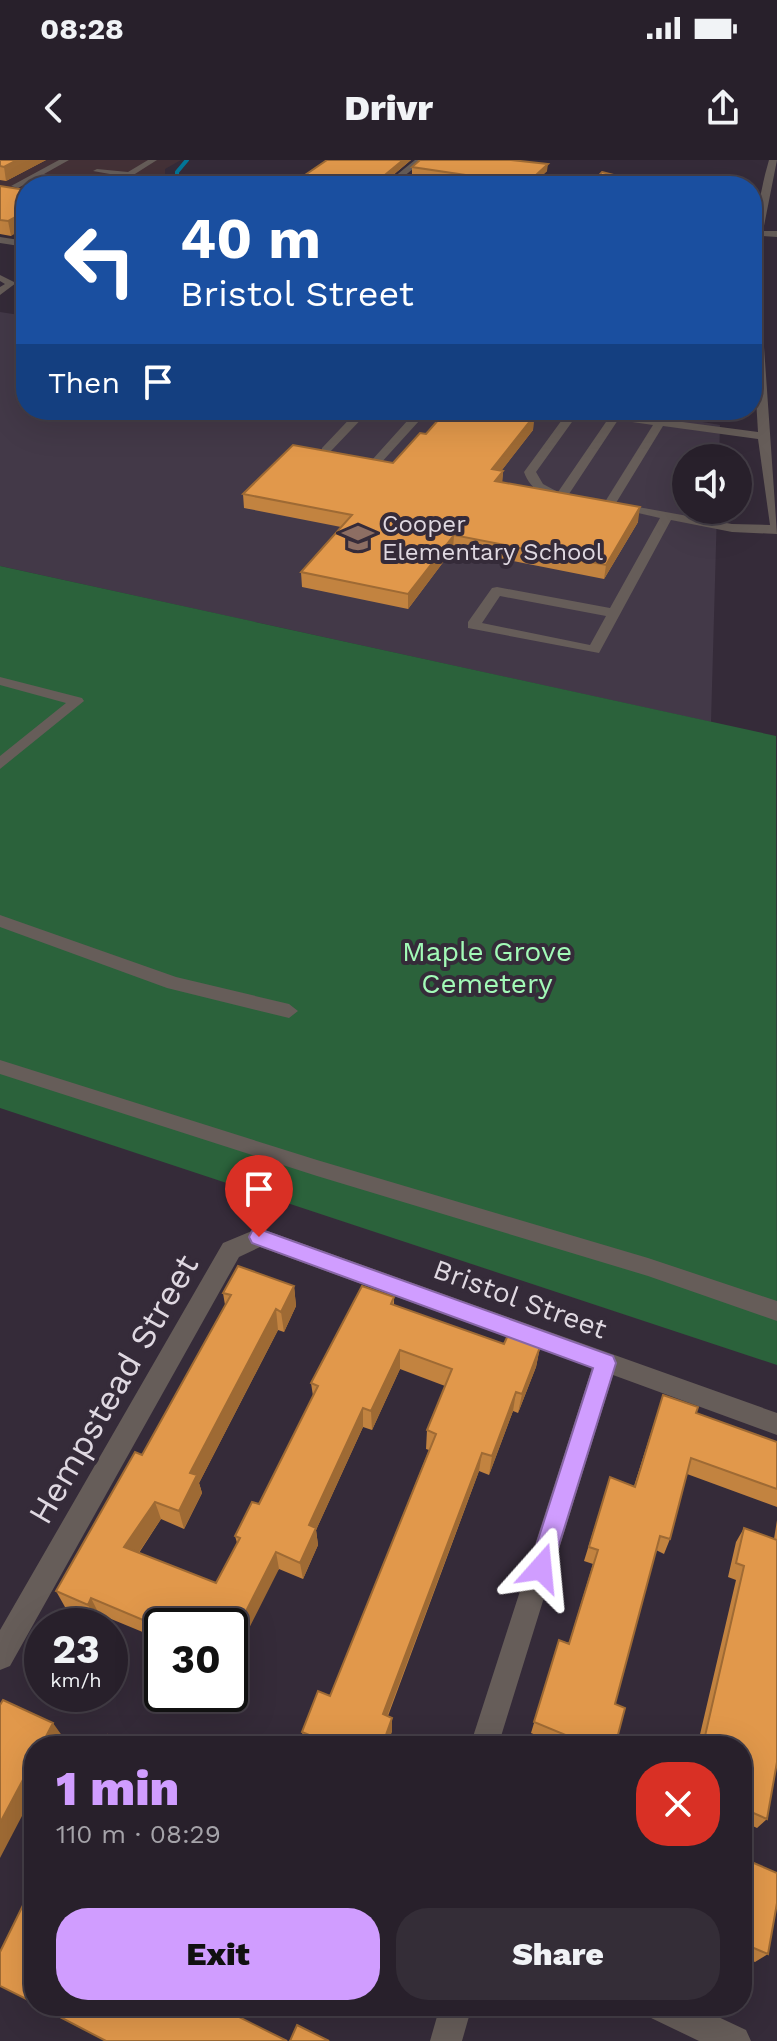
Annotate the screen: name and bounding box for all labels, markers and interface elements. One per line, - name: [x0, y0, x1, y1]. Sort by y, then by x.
- text: 08:28: [40, 11, 124, 46]
- icon: back: [32, 86, 76, 130]
- icon: share: [701, 86, 745, 130]
- text: Drivr: [344, 87, 433, 129]
- text: 40 m: [180, 206, 321, 272]
- icon: left: [48, 208, 152, 312]
- text: Bristol Street: [180, 273, 414, 315]
- icon: arrive: [136, 360, 180, 404]
- text: Then: [48, 365, 120, 400]
- map controls: [672, 444, 752, 524]
- button: sound: [672, 444, 752, 524]
- place label: Cooper Elementary School: [382, 510, 604, 566]
- school or university icon: Cooper Elementary School: [341, 521, 375, 555]
- park label: Maple Grove Cemetery: [402, 935, 572, 1000]
- pin: [225, 1155, 293, 1237]
- icon: arrive: [237, 1167, 281, 1211]
- street label: Hempstead Street: [20, 1247, 206, 1531]
- street label: Bristol Street: [429, 1252, 611, 1346]
- position arrow: [499, 1526, 583, 1610]
- speed limit sign: 30: [144, 1608, 248, 1712]
- text: 23: [52, 1626, 100, 1673]
- text: km/h: [50, 1668, 102, 1692]
- text: 1 min: [56, 1760, 179, 1817]
- button: close: [636, 1762, 720, 1846]
- text: 110 m · 08:29: [56, 1819, 221, 1849]
- button: Exit: [56, 1908, 380, 2000]
- button: Share: [396, 1908, 720, 2000]

